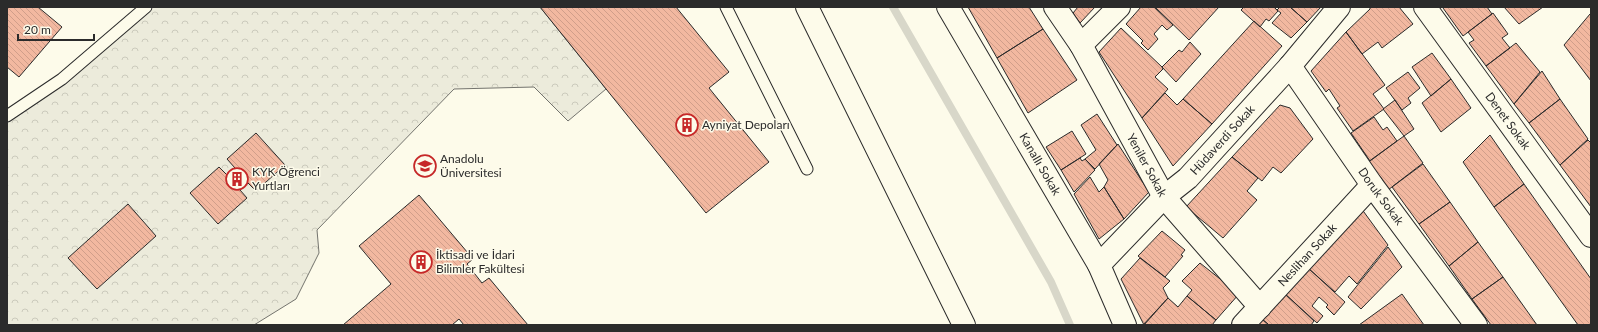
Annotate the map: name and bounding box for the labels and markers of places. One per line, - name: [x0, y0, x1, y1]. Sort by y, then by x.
- building icon: Ayniyat Depoları: [674, 112, 700, 138]
- place label: Ayniyat Depoları: [702, 117, 790, 132]
- place label: Anadolu Üniversitesi: [440, 151, 502, 180]
- school or university icon: Anadolu Üniversitesi: [412, 153, 438, 179]
- place label: KYK Öğrenci Yurtları: [252, 164, 320, 193]
- building icon: KYK Öğrenci Yurtları: [224, 166, 250, 192]
- place label: İktisadi ve İdari Bilimler Fakültesi: [436, 247, 525, 276]
- building icon: İktisadi ve İdari Bilimler Fakültesi: [408, 249, 434, 275]

